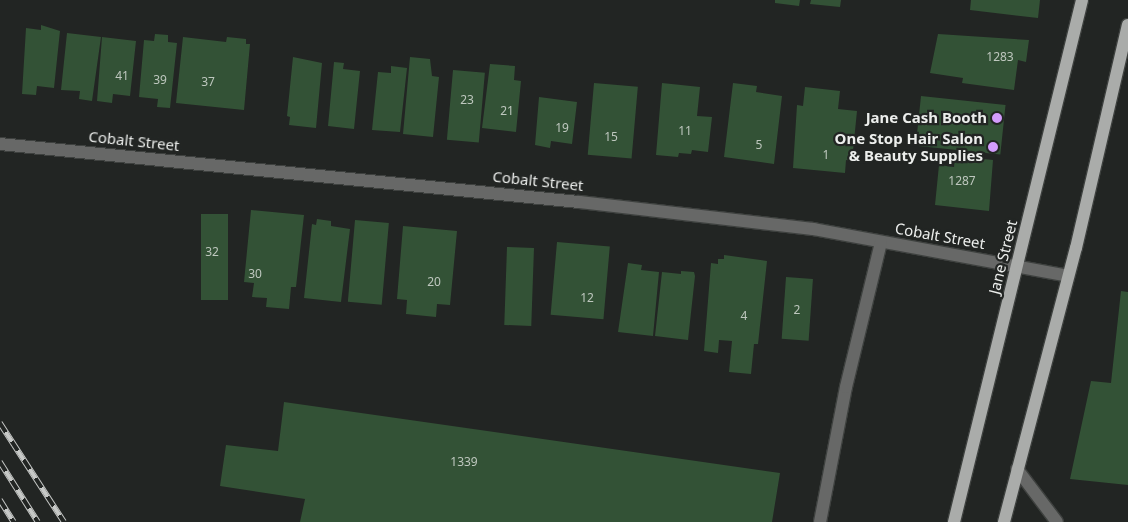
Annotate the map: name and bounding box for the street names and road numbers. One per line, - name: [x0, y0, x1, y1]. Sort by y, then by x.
- street label: Cobalt Street: [88, 127, 180, 155]
- street label: Cobalt Street: [492, 167, 584, 195]
- street label: Jane Street: [985, 218, 1021, 296]
- street label: Cobalt Street: [894, 219, 986, 253]

